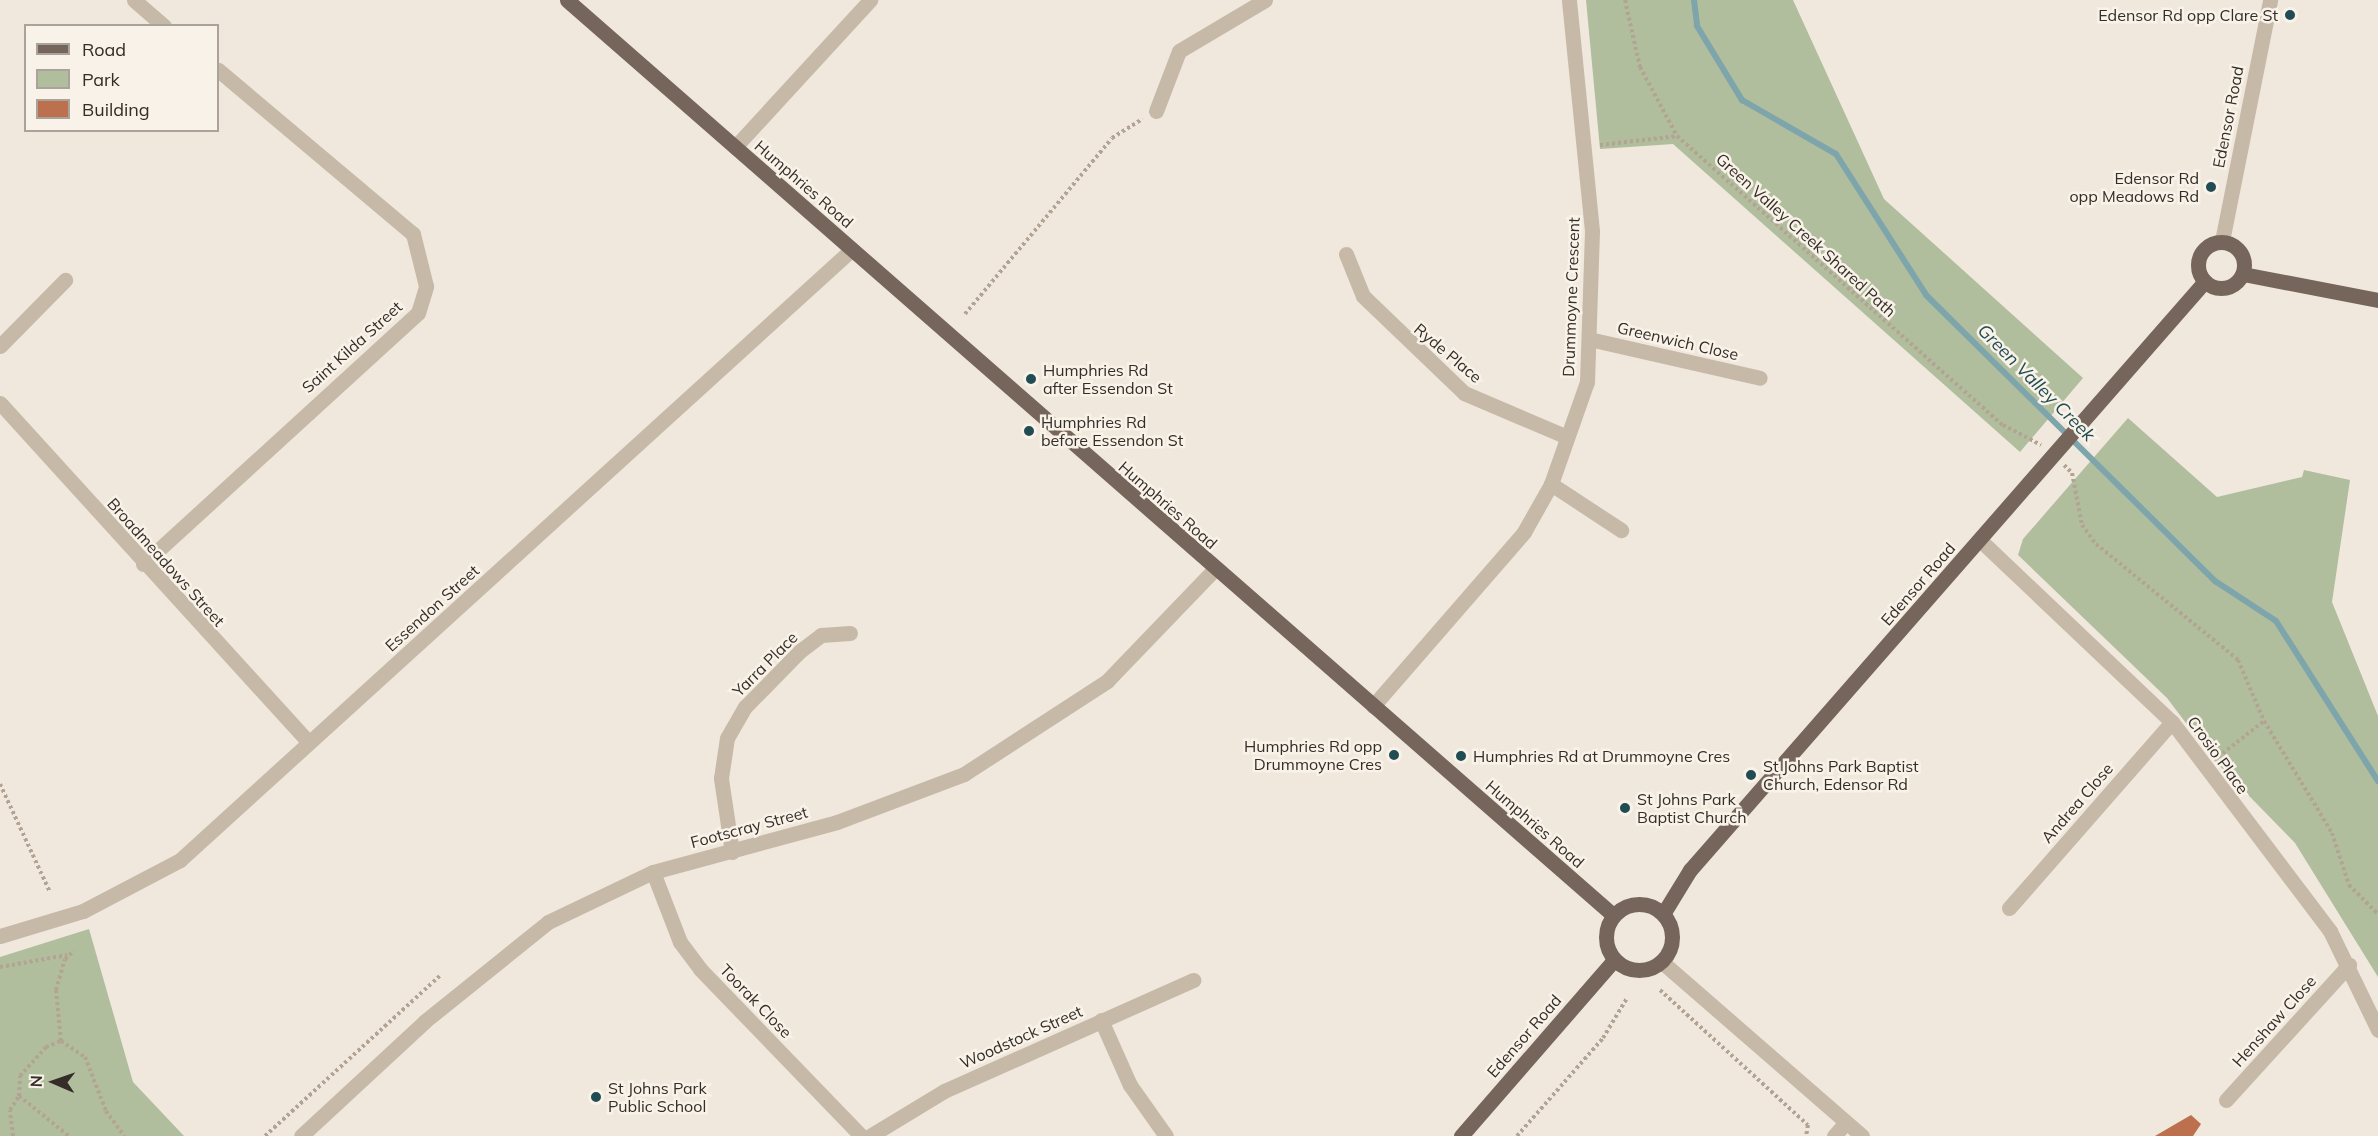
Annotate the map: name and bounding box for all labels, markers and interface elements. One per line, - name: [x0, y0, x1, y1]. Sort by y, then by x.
- place label: Edensor Rd opp Clare St: [2098, 5, 2278, 25]
- marker: Edensor Rd opp Clare St: [2283, 8, 2297, 22]
- legend: [24, 24, 219, 132]
- text: Road: [82, 38, 126, 61]
- street label: Edensor Road: [2209, 64, 2247, 170]
- text: Park: [82, 68, 120, 91]
- text: Building: [82, 98, 150, 121]
- street label: Humphries Road: [751, 136, 857, 232]
- street label: Green Valley Creek Shared Path: [1712, 149, 1900, 321]
- place label: Edensor Rd opp Meadows Rd: [2069, 168, 2199, 206]
- marker: Edensor Rd opp Meadows Rd: [2204, 180, 2218, 194]
- street label: Drummoyne Crescent: [1559, 217, 1583, 377]
- street label: Saint Kilda Street: [298, 297, 406, 397]
- street label: Greenwich Close: [1616, 318, 1740, 364]
- street label: Ryde Place: [1410, 319, 1486, 387]
- water label: Green Valley Creek: [1973, 320, 2099, 446]
- place label: Humphries Rd after Essendon St: [1043, 360, 1173, 398]
- marker: Humphries Rd after Essendon St: [1024, 372, 1038, 386]
- place label: Humphries Rd before Essendon St: [1041, 412, 1183, 450]
- marker: Humphries Rd before Essendon St: [1022, 424, 1036, 438]
- street label: Humphries Road: [1115, 457, 1221, 553]
- street label: Broadmeadows Street: [103, 494, 229, 630]
- street label: Edensor Road: [1877, 539, 1959, 629]
- street label: Essendon Street: [381, 561, 483, 655]
- street label: Yarra Place: [729, 628, 801, 700]
- street label: Crosio Place: [2183, 712, 2253, 798]
- place label: Humphries Rd opp Drummoyne Cres: [1244, 736, 1382, 774]
- place label: Humphries Rd at Drummoyne Cres: [1473, 746, 1730, 766]
- marker: Humphries Rd opp Drummoyne Cres: [1387, 748, 1401, 762]
- marker: Humphries Rd at Drummoyne Cres: [1454, 749, 1468, 763]
- place label: St Johns Park Baptist Church, Edensor Rd: [1763, 756, 1919, 794]
- street label: Andrea Close: [2037, 759, 2117, 847]
- marker: St Johns Park Baptist Church, Edensor Rd: [1744, 768, 1758, 782]
- street label: Humphries Road: [1482, 776, 1588, 872]
- place label: St Johns Park Baptist Church: [1637, 789, 1747, 827]
- marker: St Johns Park Baptist Church: [1618, 801, 1632, 815]
- street label: Footscray Street: [688, 802, 810, 852]
- street label: Toorak Close: [716, 960, 796, 1042]
- street label: Henshaw Close: [2228, 972, 2320, 1070]
- street label: Edensor Road: [1483, 991, 1565, 1081]
- street label: Woodstock Street: [957, 1001, 1085, 1073]
- north arrow: [24, 1052, 84, 1112]
- text: N: [26, 1075, 46, 1088]
- place label: St Johns Park Public School: [608, 1078, 707, 1116]
- marker: St Johns Park Public School: [589, 1090, 603, 1104]

